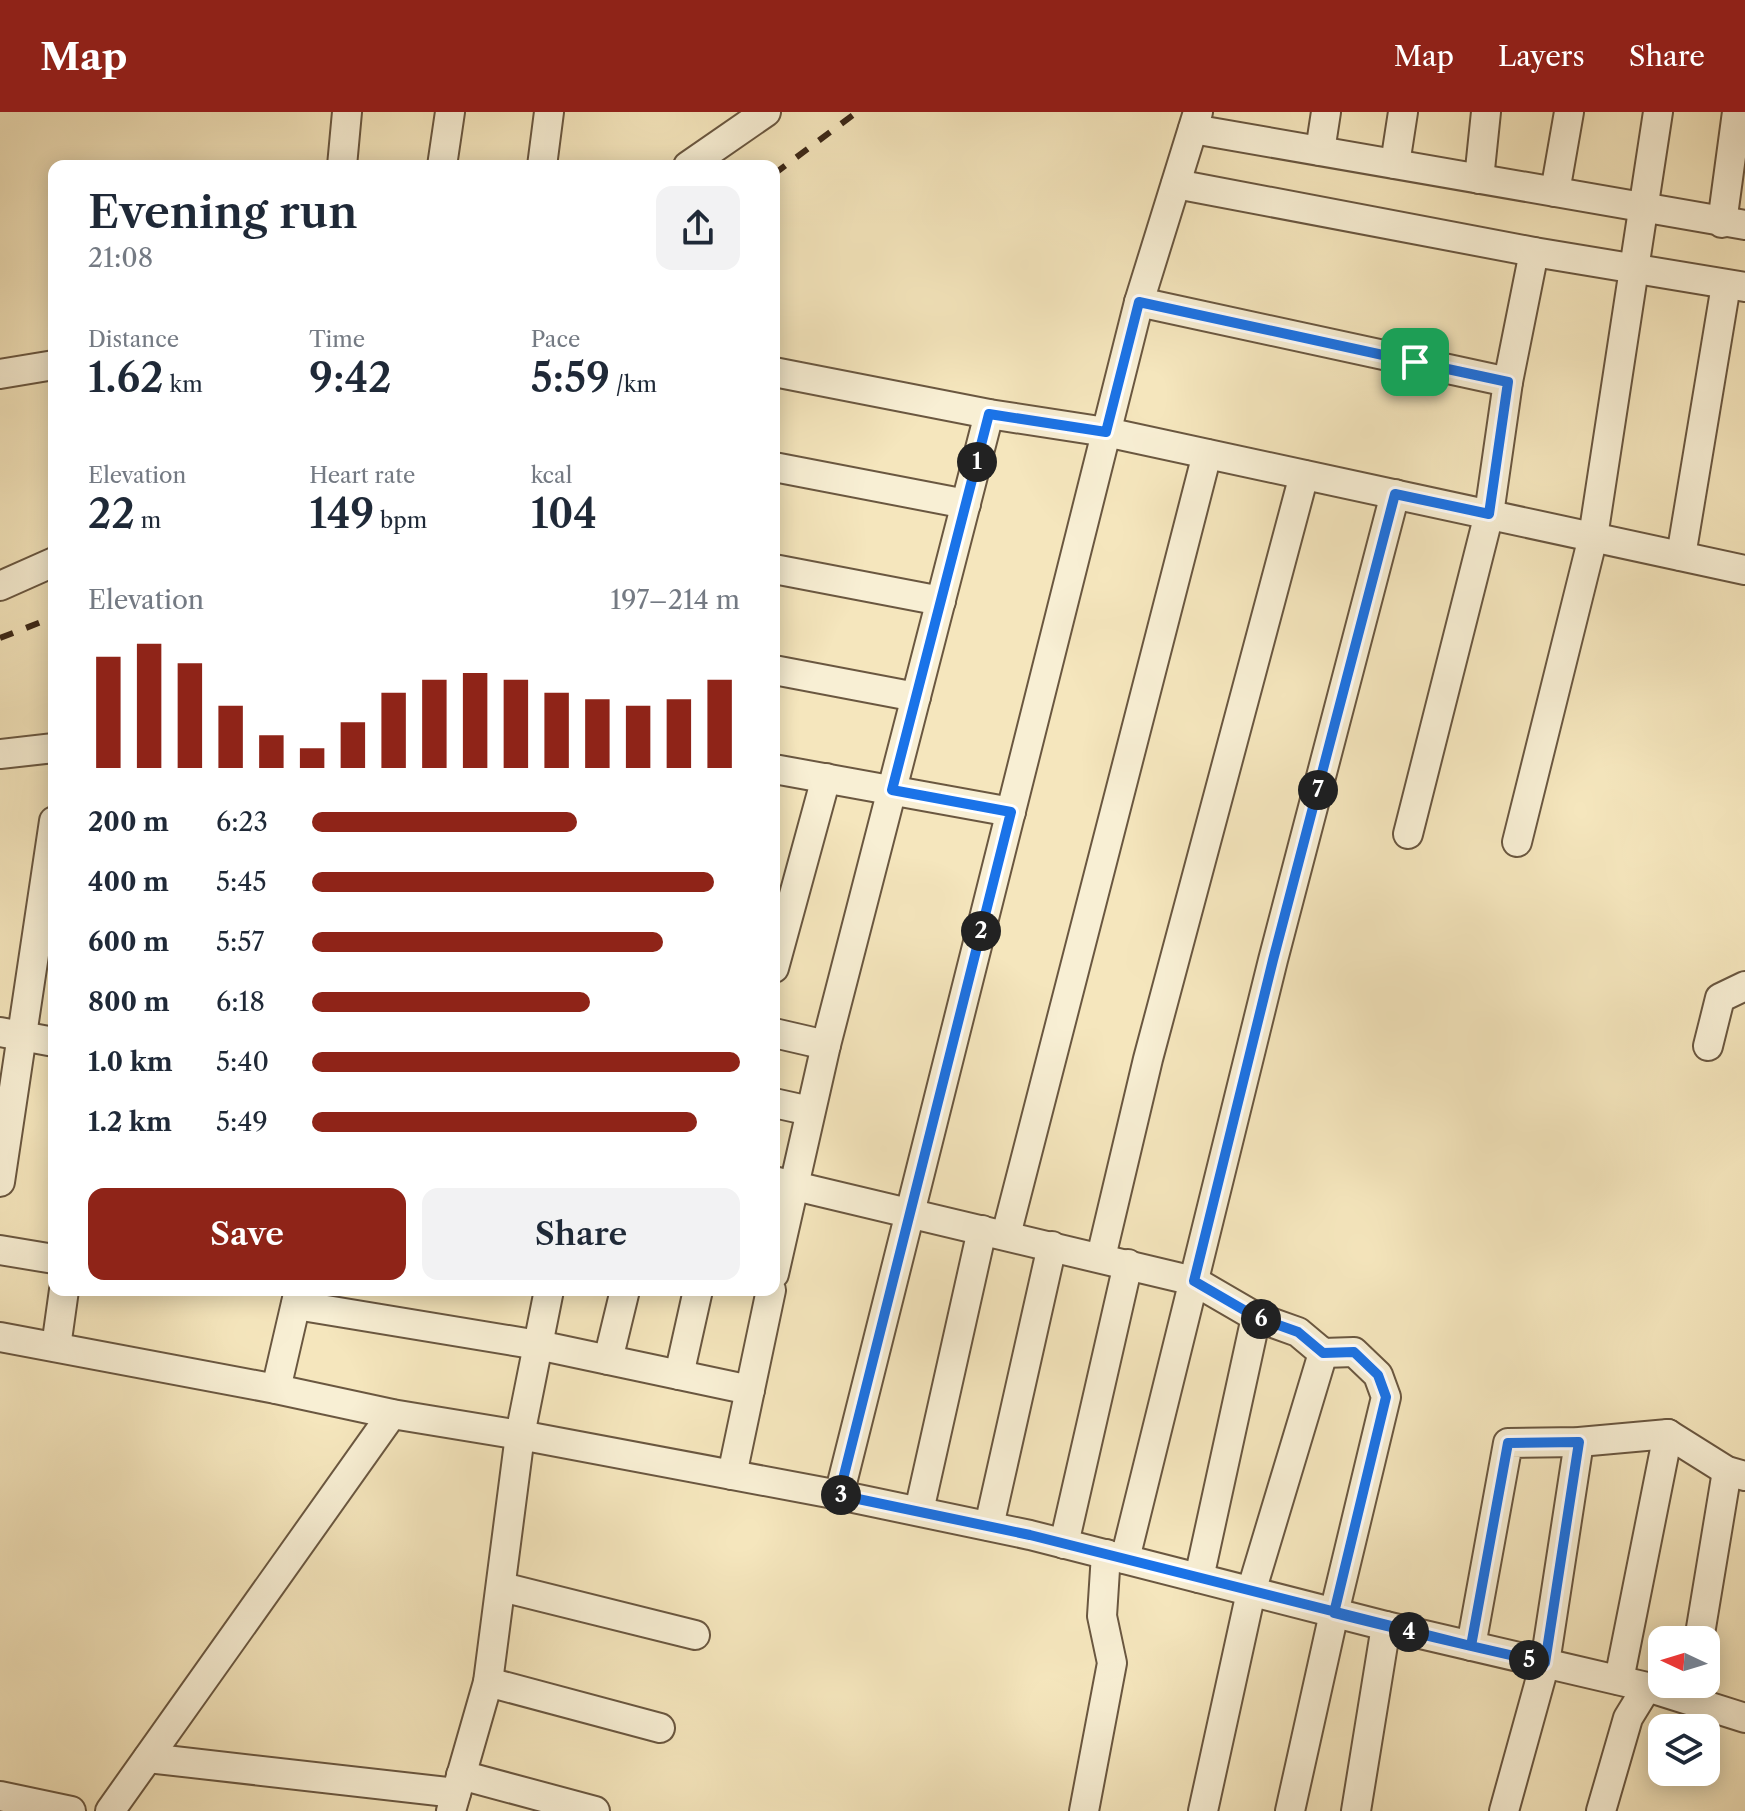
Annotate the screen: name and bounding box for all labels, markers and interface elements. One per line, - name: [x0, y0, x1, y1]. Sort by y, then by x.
- text: Map: [40, 33, 128, 80]
- text: Map: [1394, 39, 1454, 73]
- text: Layers: [1498, 39, 1585, 73]
- text: Share: [1629, 39, 1705, 73]
- text: Evening run: [88, 185, 358, 239]
- button: share: [656, 186, 740, 270]
- text: 21:08: [88, 242, 153, 274]
- text: Distance: [88, 326, 179, 353]
- text: Time: [309, 326, 365, 353]
- text: Pace: [531, 326, 580, 353]
- pin: [1381, 328, 1449, 396]
- icon: arrive: [1393, 340, 1437, 384]
- text: 1.62: [88, 353, 164, 402]
- text: 9:42: [309, 353, 392, 402]
- text: 5:59: [531, 353, 610, 402]
- text: km: [164, 371, 203, 398]
- text: /km: [610, 371, 657, 398]
- pin: 1: [957, 442, 997, 482]
- text: 1: [972, 448, 982, 475]
- text: Elevation: [88, 462, 186, 489]
- text: Heart rate: [309, 462, 415, 489]
- text: kcal: [531, 462, 572, 489]
- text: 22: [88, 489, 135, 538]
- text: 149: [309, 489, 374, 538]
- text: 104: [531, 489, 597, 538]
- text: m: [135, 507, 161, 534]
- text: bpm: [374, 507, 427, 534]
- text: Elevation: [88, 584, 204, 616]
- text: 197–214 m: [610, 584, 740, 616]
- pin: 7: [1298, 770, 1338, 810]
- text: 7: [1312, 776, 1324, 803]
- text: 200 m: [88, 806, 169, 838]
- text: 6:23: [216, 806, 268, 838]
- text: 400 m: [88, 866, 169, 898]
- text: 5:45: [216, 866, 267, 898]
- pin: 2: [961, 911, 1001, 951]
- text: 2: [975, 917, 988, 944]
- text: 600 m: [88, 926, 169, 958]
- text: 5:57: [216, 926, 264, 958]
- text: 800 m: [88, 986, 170, 1018]
- text: 6:18: [216, 986, 265, 1018]
- text: 1.0 km: [88, 1046, 173, 1078]
- text: 5:40: [216, 1046, 269, 1078]
- text: 1.2 km: [88, 1106, 172, 1138]
- text: 5:49: [216, 1106, 268, 1138]
- button: Save: [88, 1188, 406, 1280]
- button: Share: [422, 1188, 740, 1280]
- pin: 6: [1241, 1299, 1281, 1339]
- text: 6: [1254, 1305, 1268, 1332]
- pin: 3: [821, 1475, 861, 1515]
- text: 3: [835, 1481, 847, 1508]
- pin: 4: [1389, 1612, 1429, 1652]
- text: 4: [1402, 1618, 1416, 1645]
- north arrow: [1648, 1626, 1720, 1698]
- map controls: [1648, 1626, 1720, 1786]
- pin: 5: [1509, 1640, 1549, 1680]
- text: 5: [1523, 1646, 1535, 1673]
- button: layers: [1648, 1714, 1720, 1786]

